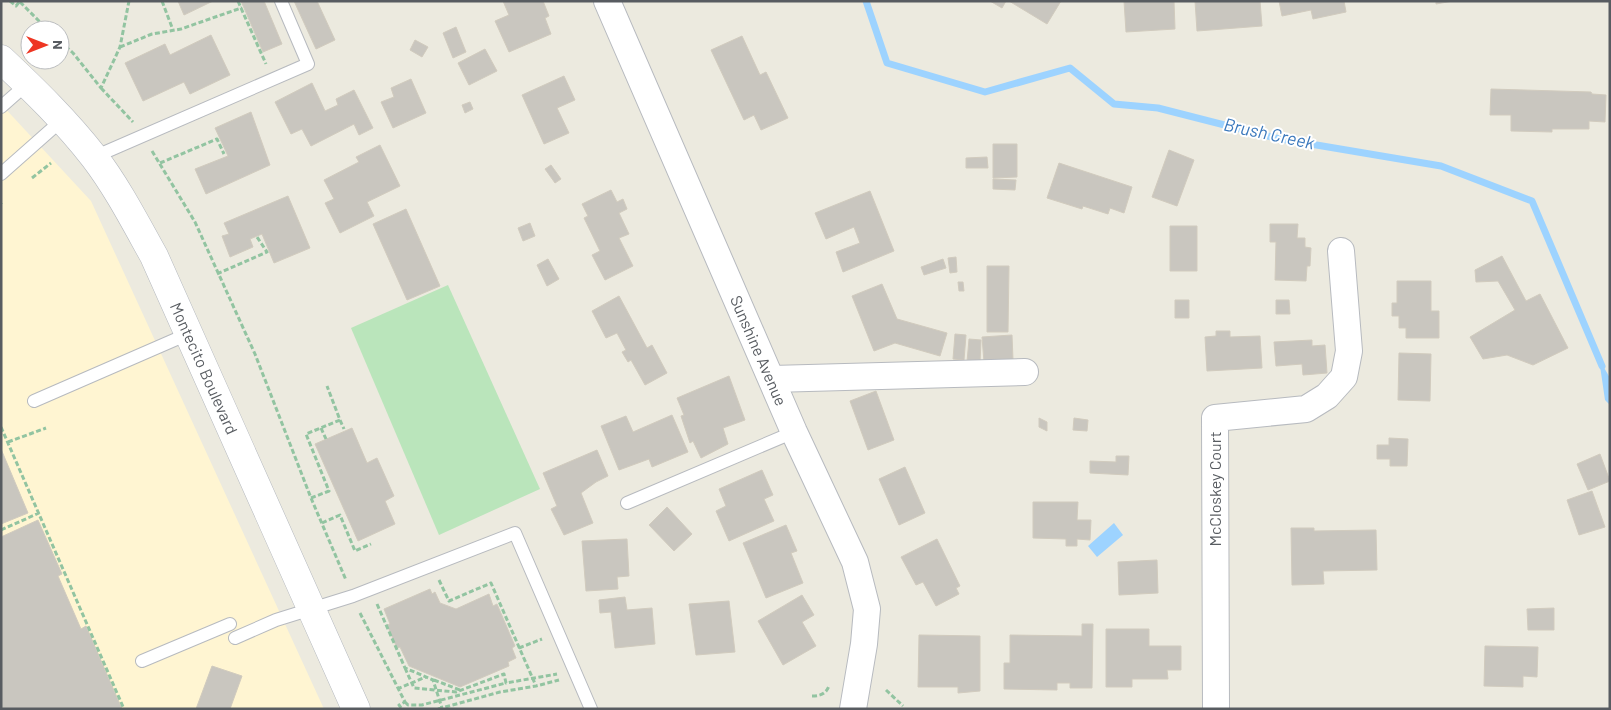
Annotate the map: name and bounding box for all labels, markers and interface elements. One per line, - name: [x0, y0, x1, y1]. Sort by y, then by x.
- north arrow: [20, 20, 70, 70]
- text: N: [50, 40, 67, 50]
- water label: Brush Creek: [1222, 113, 1317, 153]
- street label: Sunshine Avenue: [727, 292, 791, 408]
- street label: Montecito Boulevard: [167, 299, 242, 437]
- street label: McCloskey Court: [1205, 431, 1224, 547]

